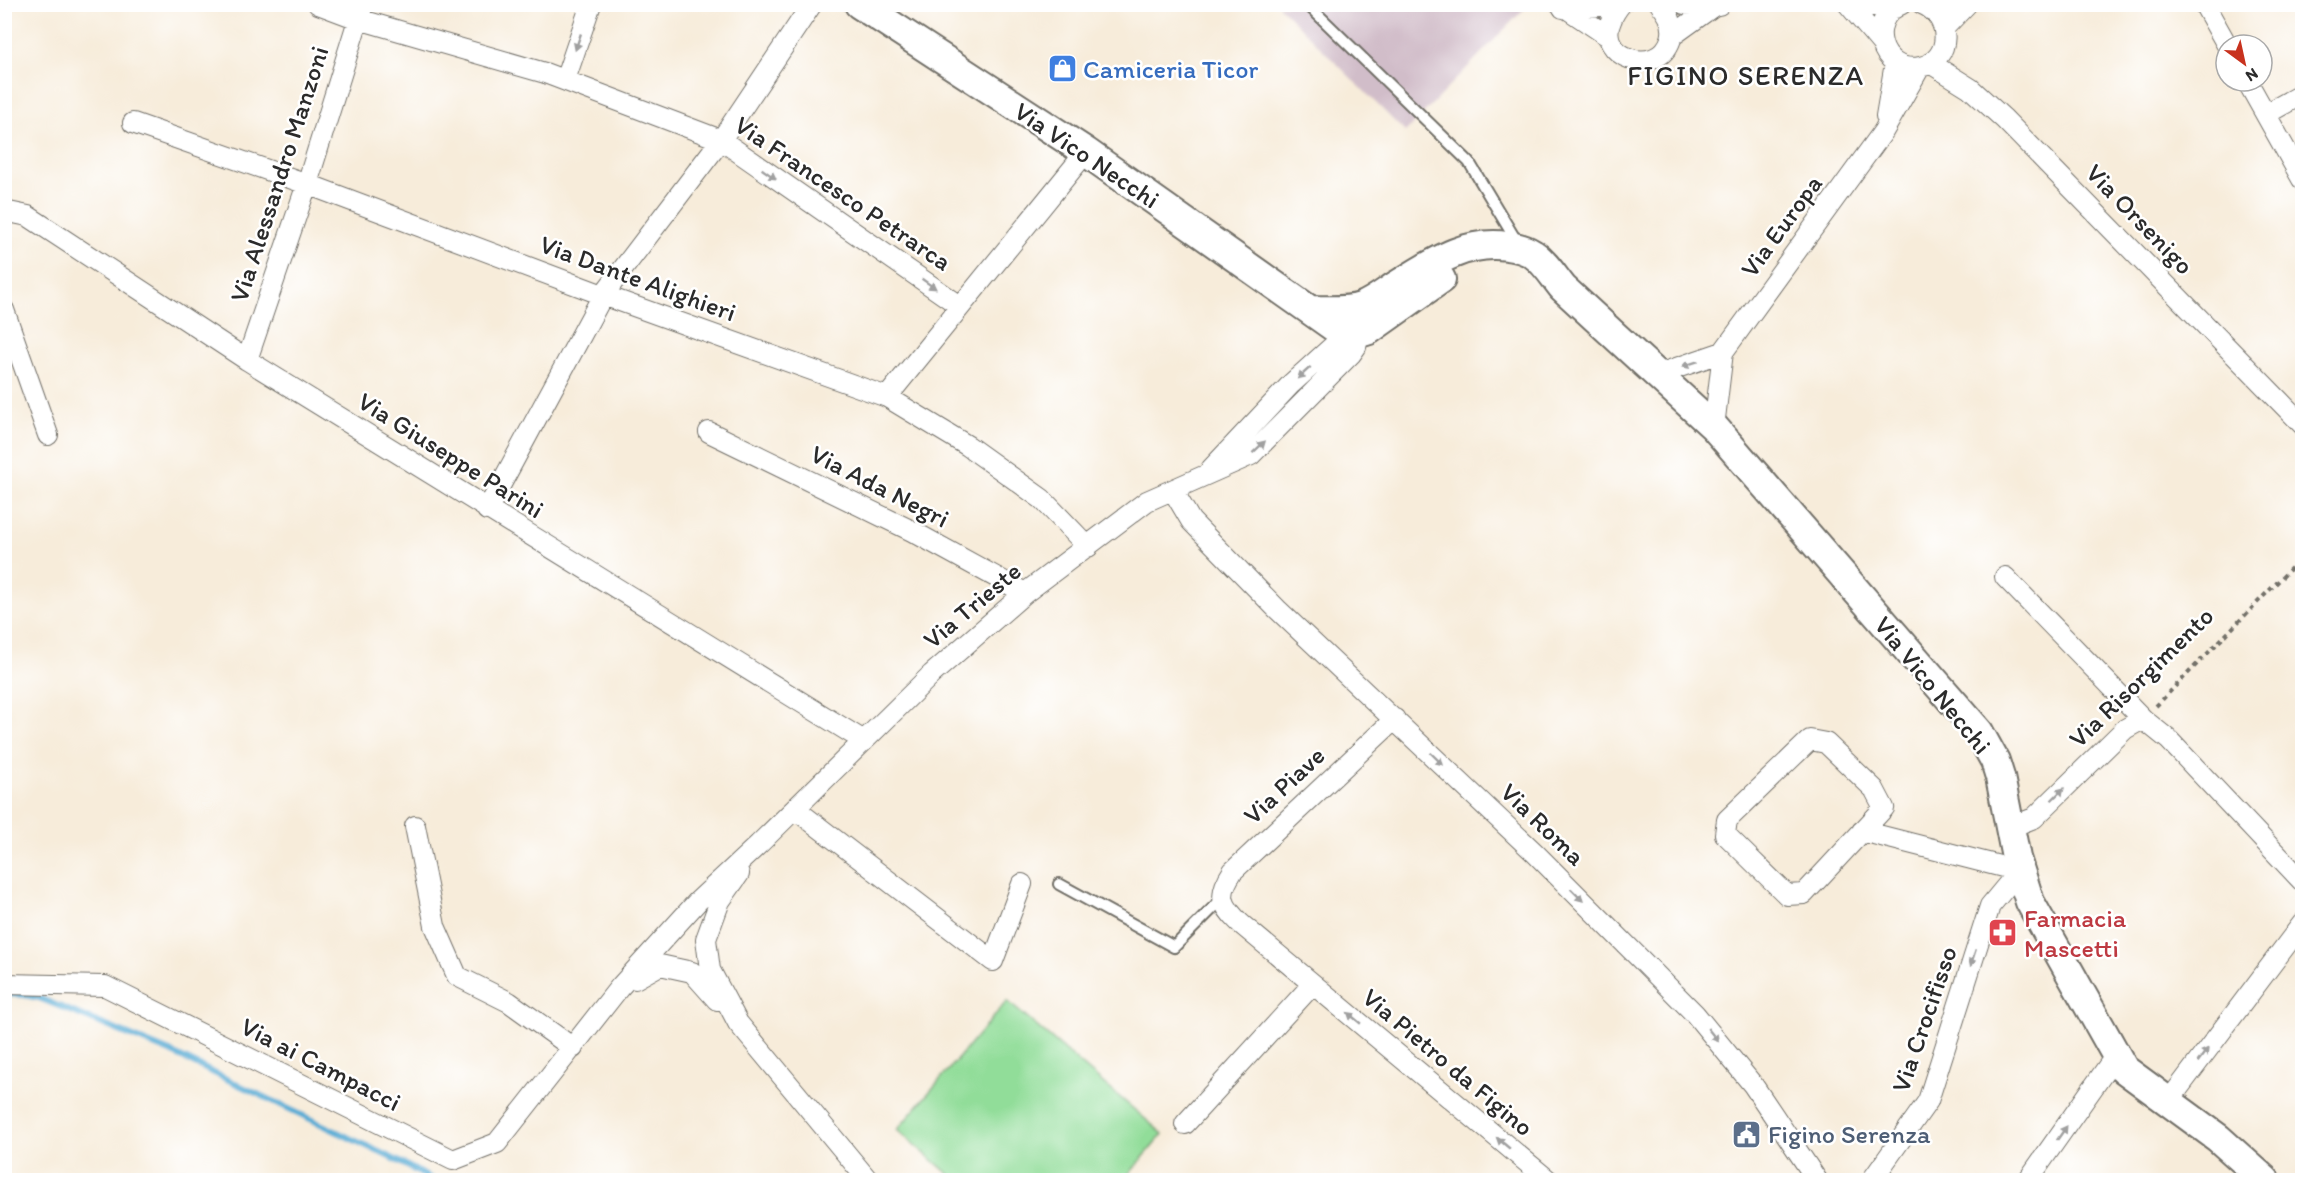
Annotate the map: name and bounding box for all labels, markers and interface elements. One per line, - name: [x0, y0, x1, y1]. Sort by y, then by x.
- north arrow: [2214, 33, 2274, 93]
- one-way arrow: [573, 34, 582, 52]
- street label: Via Alessandro Manzoni: [223, 42, 335, 306]
- shop icon: Camiceria Ticor: [1046, 53, 1078, 85]
- place label: Camiceria Ticor: [1083, 53, 1258, 85]
- district label: FIGINO SERENZA: [1627, 58, 1865, 92]
- text: N: [2242, 64, 2262, 86]
- street label: Via Vico Necchi: [1008, 95, 1166, 215]
- street label: Via Francesco Petrarca: [729, 109, 958, 278]
- street label: Via Orsenigo: [2079, 157, 2201, 281]
- one-way arrow: [760, 168, 776, 180]
- street label: Via Europa: [1733, 168, 1829, 283]
- street label: Via Dante Alighieri: [536, 228, 740, 328]
- one-way arrow: [921, 278, 937, 289]
- one-way arrow: [1681, 359, 1699, 369]
- one-way arrow: [1297, 366, 1312, 379]
- street label: Via Giuseppe Parini: [352, 385, 550, 525]
- street label: Via Ada Negri: [805, 437, 955, 535]
- one-way arrow: [1251, 440, 1266, 454]
- street label: Via Trieste: [916, 555, 1028, 655]
- street label: Via Risorgimento: [2062, 600, 2220, 754]
- street label: Via Vico Necchi: [1868, 609, 1998, 761]
- street label: Via Piave: [1237, 739, 1331, 831]
- one-way arrow: [1430, 752, 1444, 766]
- street label: Via Roma: [1494, 776, 1592, 872]
- one-way arrow: [2051, 787, 2066, 801]
- one-way arrow: [1570, 888, 1584, 902]
- place label: Farmacia Mascetti: [2024, 902, 2127, 964]
- pharmacy icon: Farmacia Mascetti: [1987, 917, 2019, 949]
- street label: Via Crocifisso: [1884, 942, 1964, 1096]
- one-way arrow: [1968, 949, 1977, 967]
- street label: Via Pietro da Figino: [1356, 981, 1540, 1143]
- street label: Via ai Campacci: [236, 1010, 406, 1118]
- one-way arrow: [1346, 1011, 1362, 1024]
- one-way arrow: [1706, 1027, 1719, 1043]
- one-way arrow: [2197, 1047, 2210, 1063]
- public building icon: Figino Serenza: [1731, 1118, 1763, 1150]
- place label: Figino Serenza: [1768, 1118, 1931, 1150]
- one-way arrow: [2056, 1125, 2068, 1141]
- one-way arrow: [1496, 1137, 1511, 1150]

